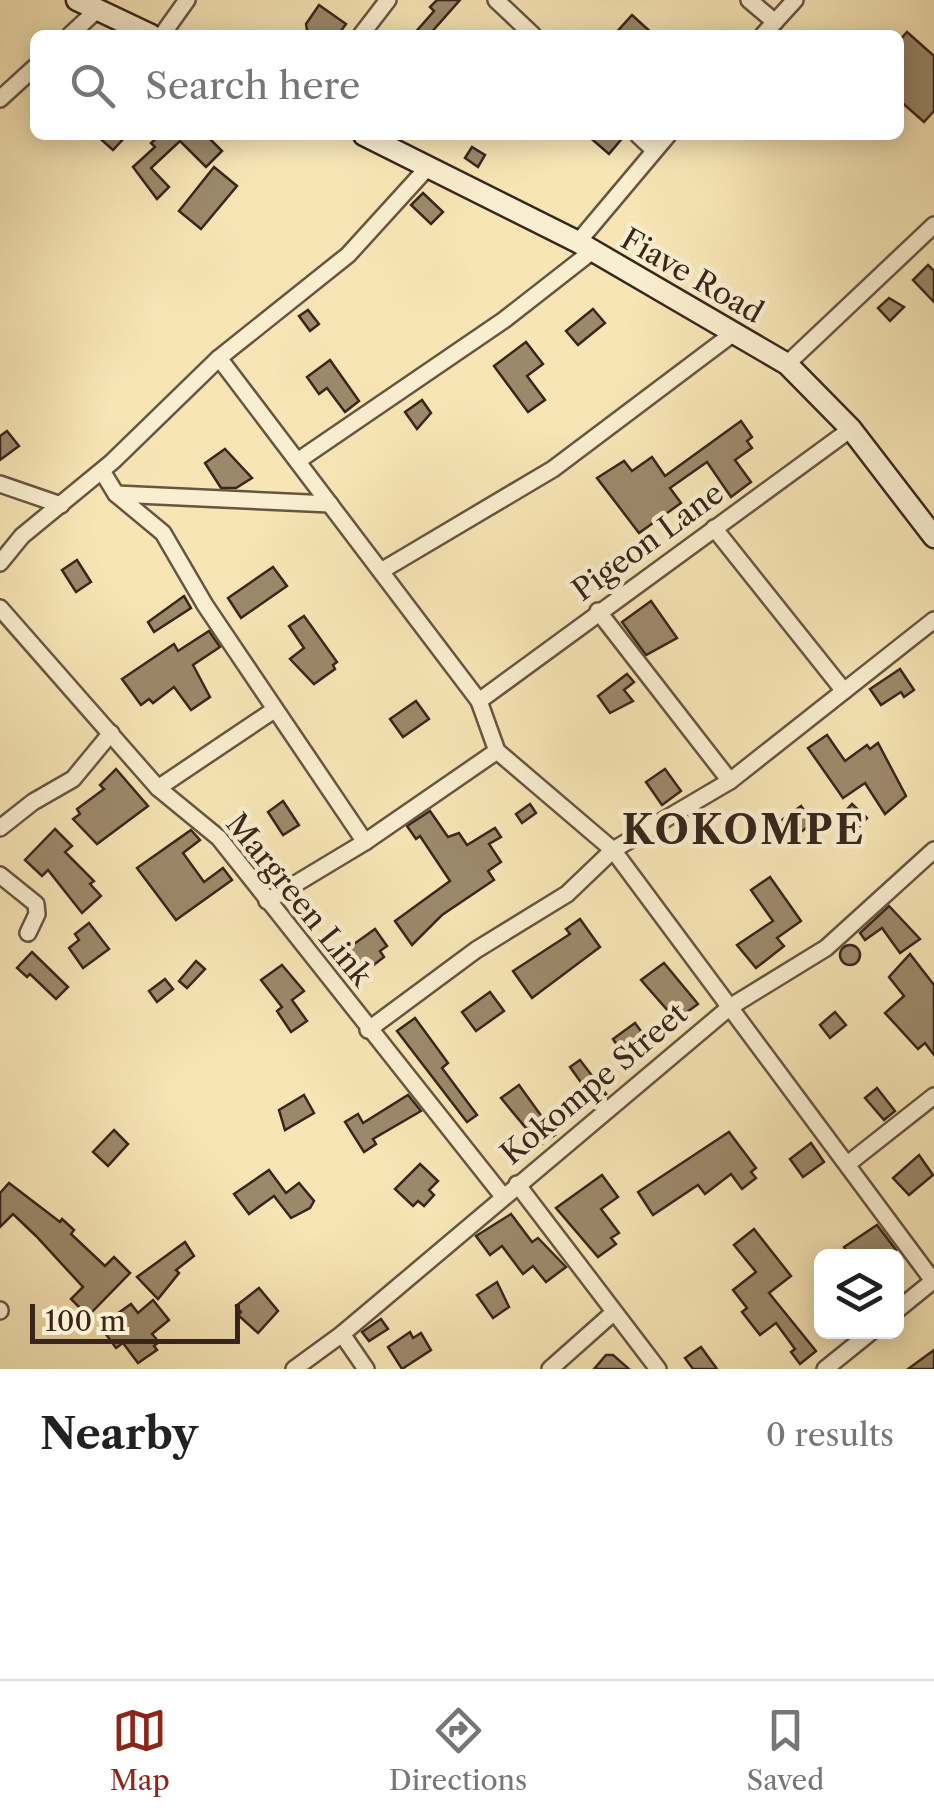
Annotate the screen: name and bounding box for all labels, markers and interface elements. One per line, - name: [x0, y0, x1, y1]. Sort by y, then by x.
- search box: [30, 30, 904, 140]
- icon: search: [65, 58, 120, 113]
- text: Search here: [145, 62, 360, 109]
- street label: Fiave Road: [615, 220, 770, 331]
- street label: Pigeon Lane: [565, 474, 730, 609]
- district label: KOKOMPE: [622, 805, 866, 854]
- street label: Margreen Link: [218, 806, 381, 995]
- street label: Kokompe Street: [493, 995, 695, 1172]
- map controls: [814, 1249, 904, 1339]
- button: layers: [814, 1249, 904, 1339]
- scale bar: [30, 1299, 240, 1344]
- text: 100 m: [45, 1304, 126, 1338]
- text: Nearby: [40, 1408, 198, 1460]
- text: 0 results: [766, 1415, 894, 1454]
- tab: Map: [110, 1703, 170, 1797]
- tab: Directions: [389, 1703, 527, 1797]
- tab: Saved: [747, 1703, 824, 1797]

